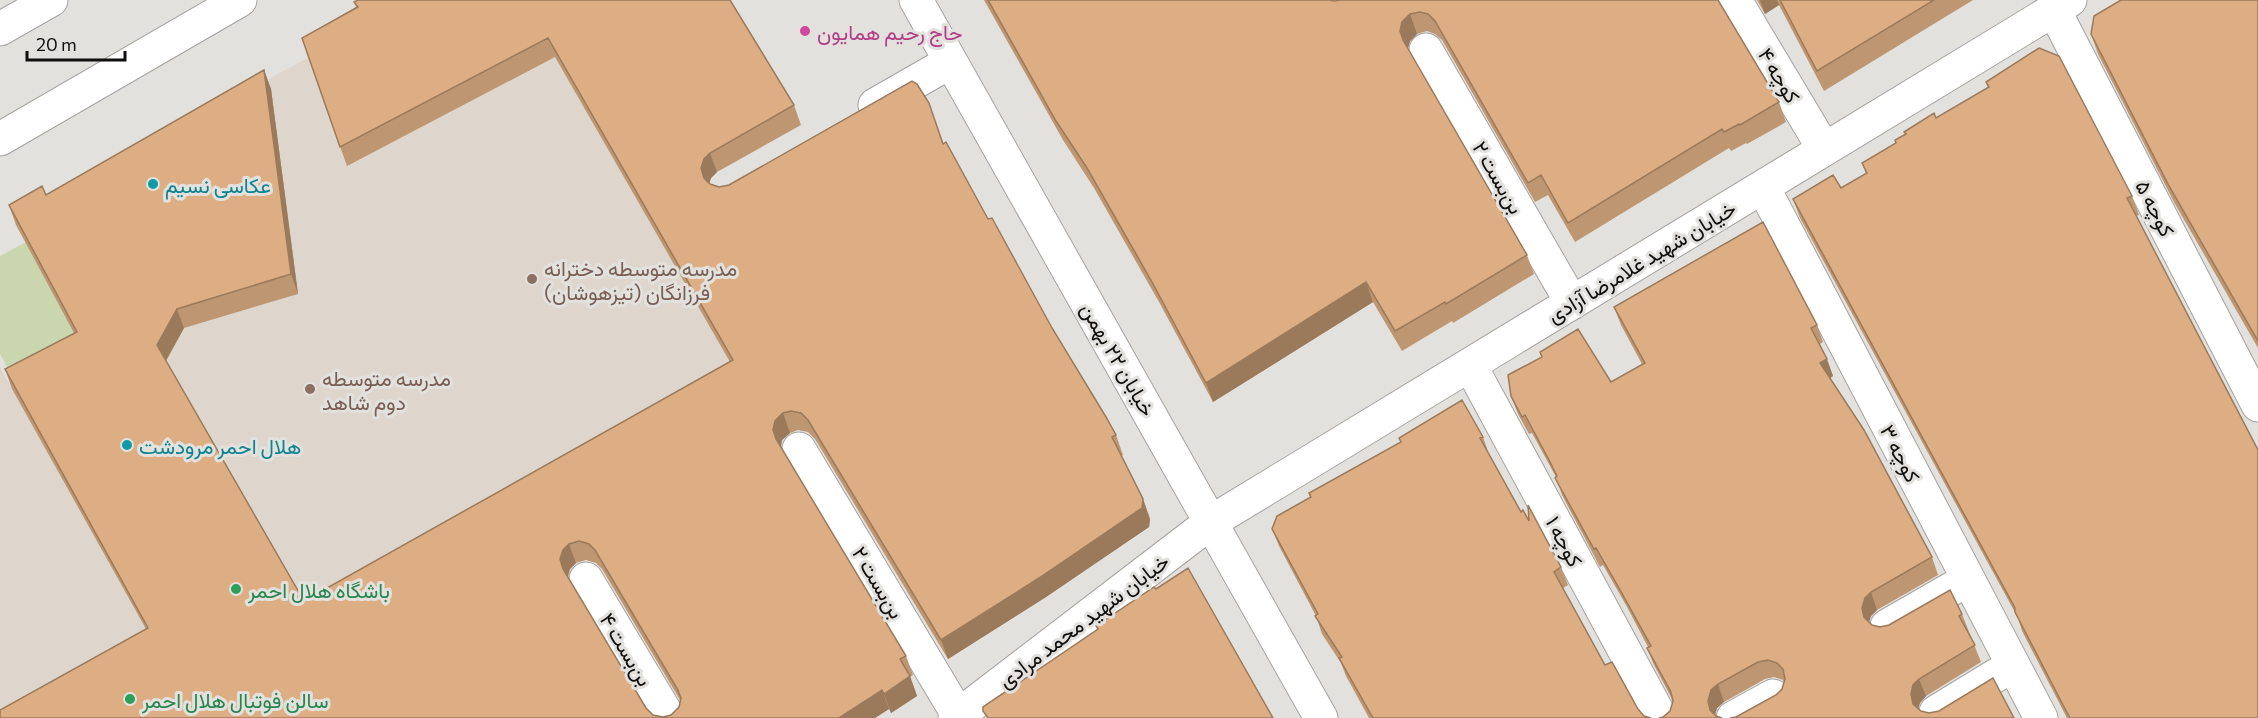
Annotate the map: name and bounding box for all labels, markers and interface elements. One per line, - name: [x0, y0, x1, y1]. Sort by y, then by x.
- place label: حاج رحیم همایون: [817, 19, 963, 47]
- scale bar: [27, 24, 124, 62]
- marker: حاج رحیم همایون: [798, 24, 812, 38]
- text: 20 m: [36, 33, 77, 55]
- street label: کوچه ۴: [1751, 43, 1806, 109]
- street label: بن‌بست ۲: [1467, 136, 1530, 218]
- place label: عکاسی نسیم: [165, 172, 271, 200]
- street label: کوچه ۵: [2129, 176, 2181, 242]
- marker: عکاسی نسیم: [146, 177, 160, 191]
- street label: خیابان شهید غلامرضا آزادی: [1542, 195, 1741, 329]
- place label: مدرسه متوسطه دخترانه فرزانگان (تیزهوشان): [544, 255, 737, 306]
- marker: مدرسه متوسطه دخترانه فرزانگان (تیزهوشان): [525, 272, 539, 286]
- street label: خیابان ۲۲ بهمن: [1075, 298, 1162, 421]
- place label: مدرسه متوسطه دوم شاهد: [322, 365, 451, 417]
- marker: مدرسه متوسطه دوم شاهد: [303, 382, 317, 396]
- street label: کوچه ۳: [1873, 420, 1926, 487]
- place label: هلال احمر مرودشت: [139, 433, 301, 460]
- marker: هلال احمر مرودشت: [120, 438, 134, 452]
- street label: کوچه ۱: [1539, 511, 1589, 572]
- street label: بن‌بست ۲: [847, 541, 910, 623]
- street label: خیابان شهید محمد مرادی: [993, 548, 1174, 694]
- place label: باشگاه هلال احمر: [247, 577, 390, 604]
- marker: باشگاه هلال احمر: [229, 582, 243, 596]
- street label: بن‌بست ۴: [595, 608, 659, 691]
- place label: سالن فوتبال هلال احمر: [141, 687, 329, 714]
- marker: سالن فوتبال هلال احمر: [123, 692, 137, 706]

